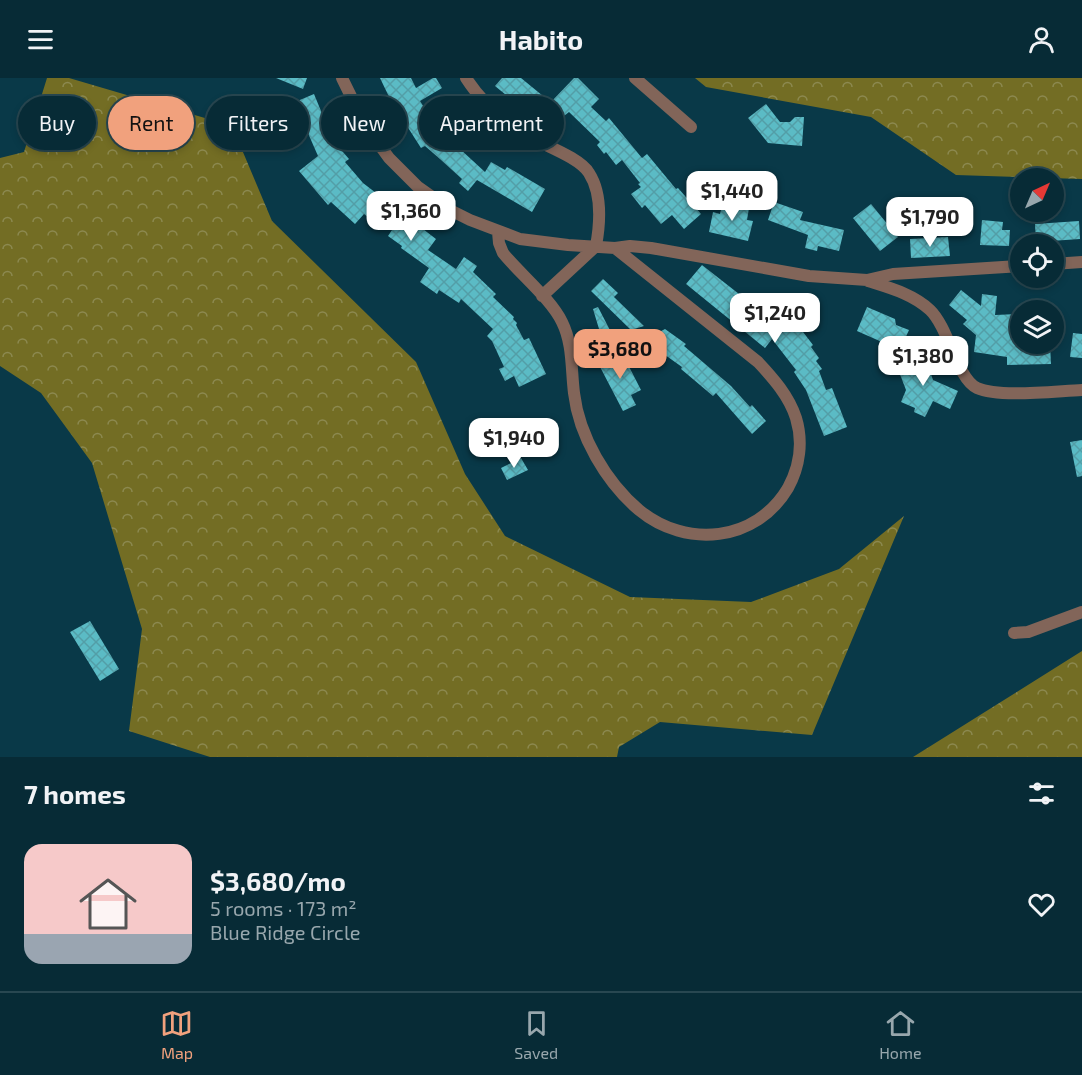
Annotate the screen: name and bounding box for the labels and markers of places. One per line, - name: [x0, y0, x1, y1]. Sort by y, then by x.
- pin: $1,440: [683, 171, 781, 222]
- pin: $1,360: [362, 191, 460, 242]
- pin: $1,790: [881, 197, 979, 248]
- pin: $1,240: [726, 293, 824, 344]
- pin: $3,680: [571, 329, 669, 380]
- pin: $1,380: [874, 336, 972, 387]
- pin: $1,940: [465, 418, 563, 469]

